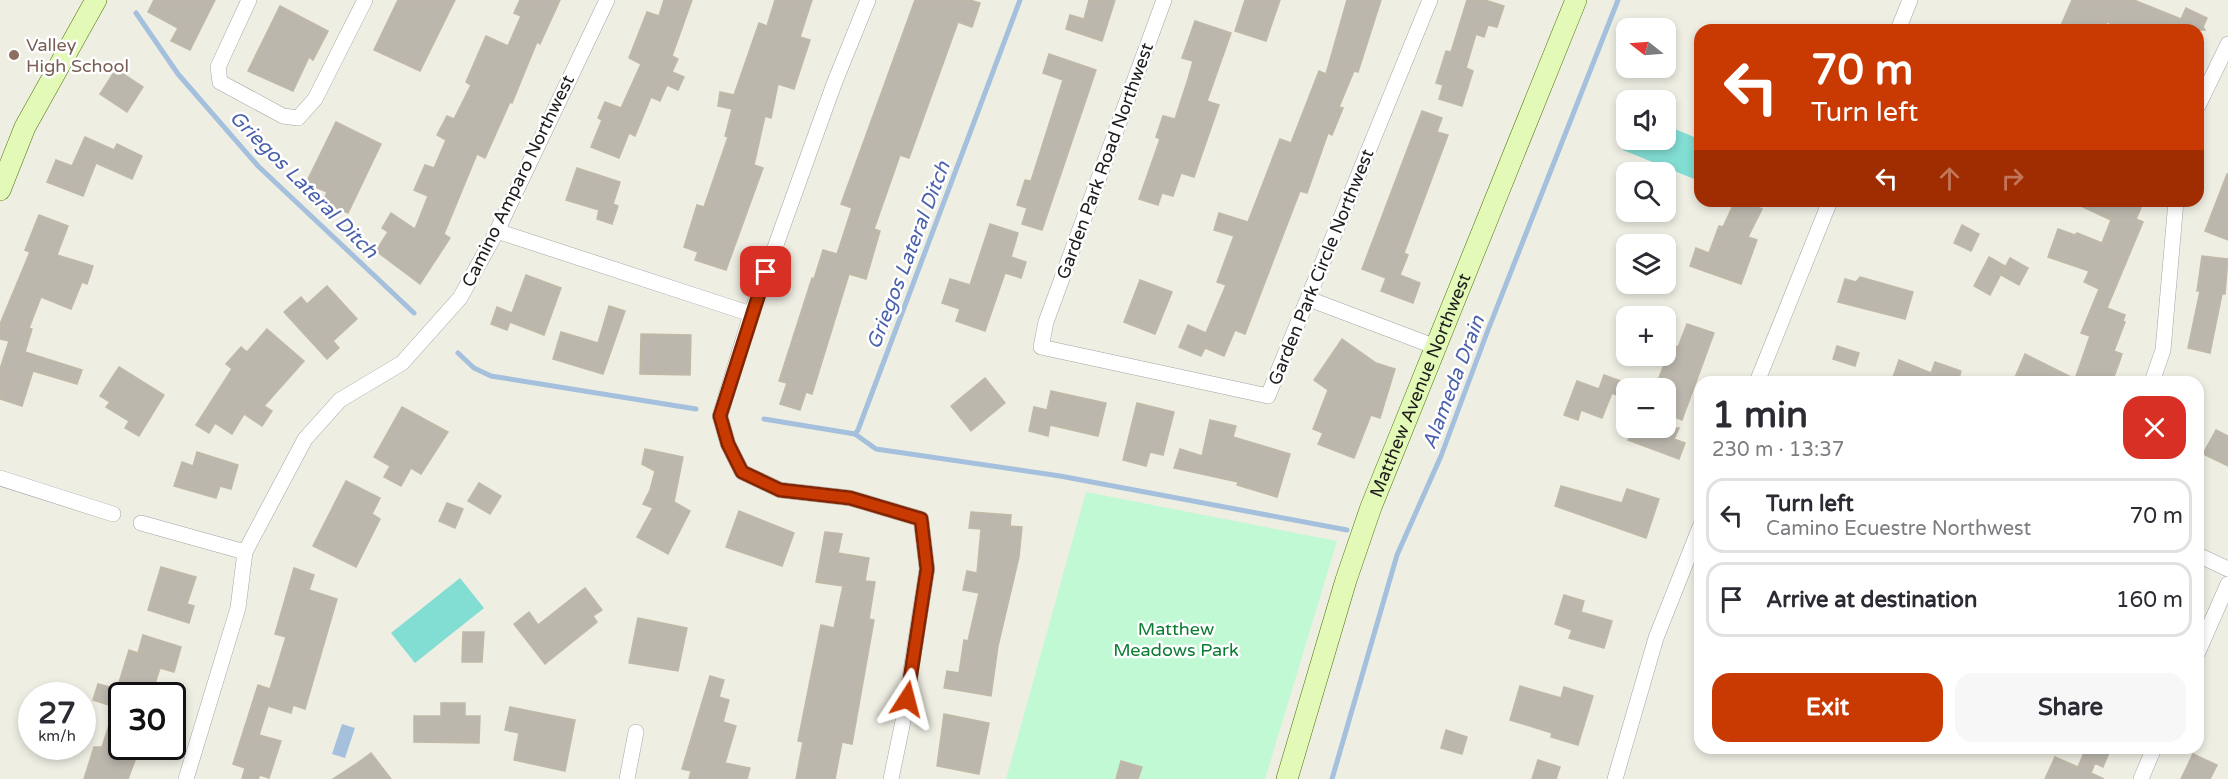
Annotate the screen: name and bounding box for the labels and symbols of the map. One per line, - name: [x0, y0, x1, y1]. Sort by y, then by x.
- north arrow: [1616, 18, 1676, 78]
- place label: Valley High School: [26, 34, 129, 77]
- street label: Garden Park Road Northwest: [1052, 40, 1158, 282]
- marker: Valley High School: [7, 48, 21, 62]
- street label: Camino Amparo Northwest: [457, 71, 579, 291]
- water label: Griegos Lateral Ditch: [224, 106, 383, 264]
- street label: Garden Park Circle Northwest: [1263, 146, 1379, 388]
- water label: Griegos Lateral Ditch: [862, 157, 956, 353]
- pin: [740, 246, 791, 297]
- street label: Matthew Avenue Northwest: [1365, 270, 1475, 501]
- water label: Alameda Drain: [1418, 312, 1491, 452]
- park label: Matthew Meadows Park: [1113, 618, 1239, 661]
- position arrow: [875, 667, 939, 731]
- speed limit sign: 30: [108, 682, 186, 760]

